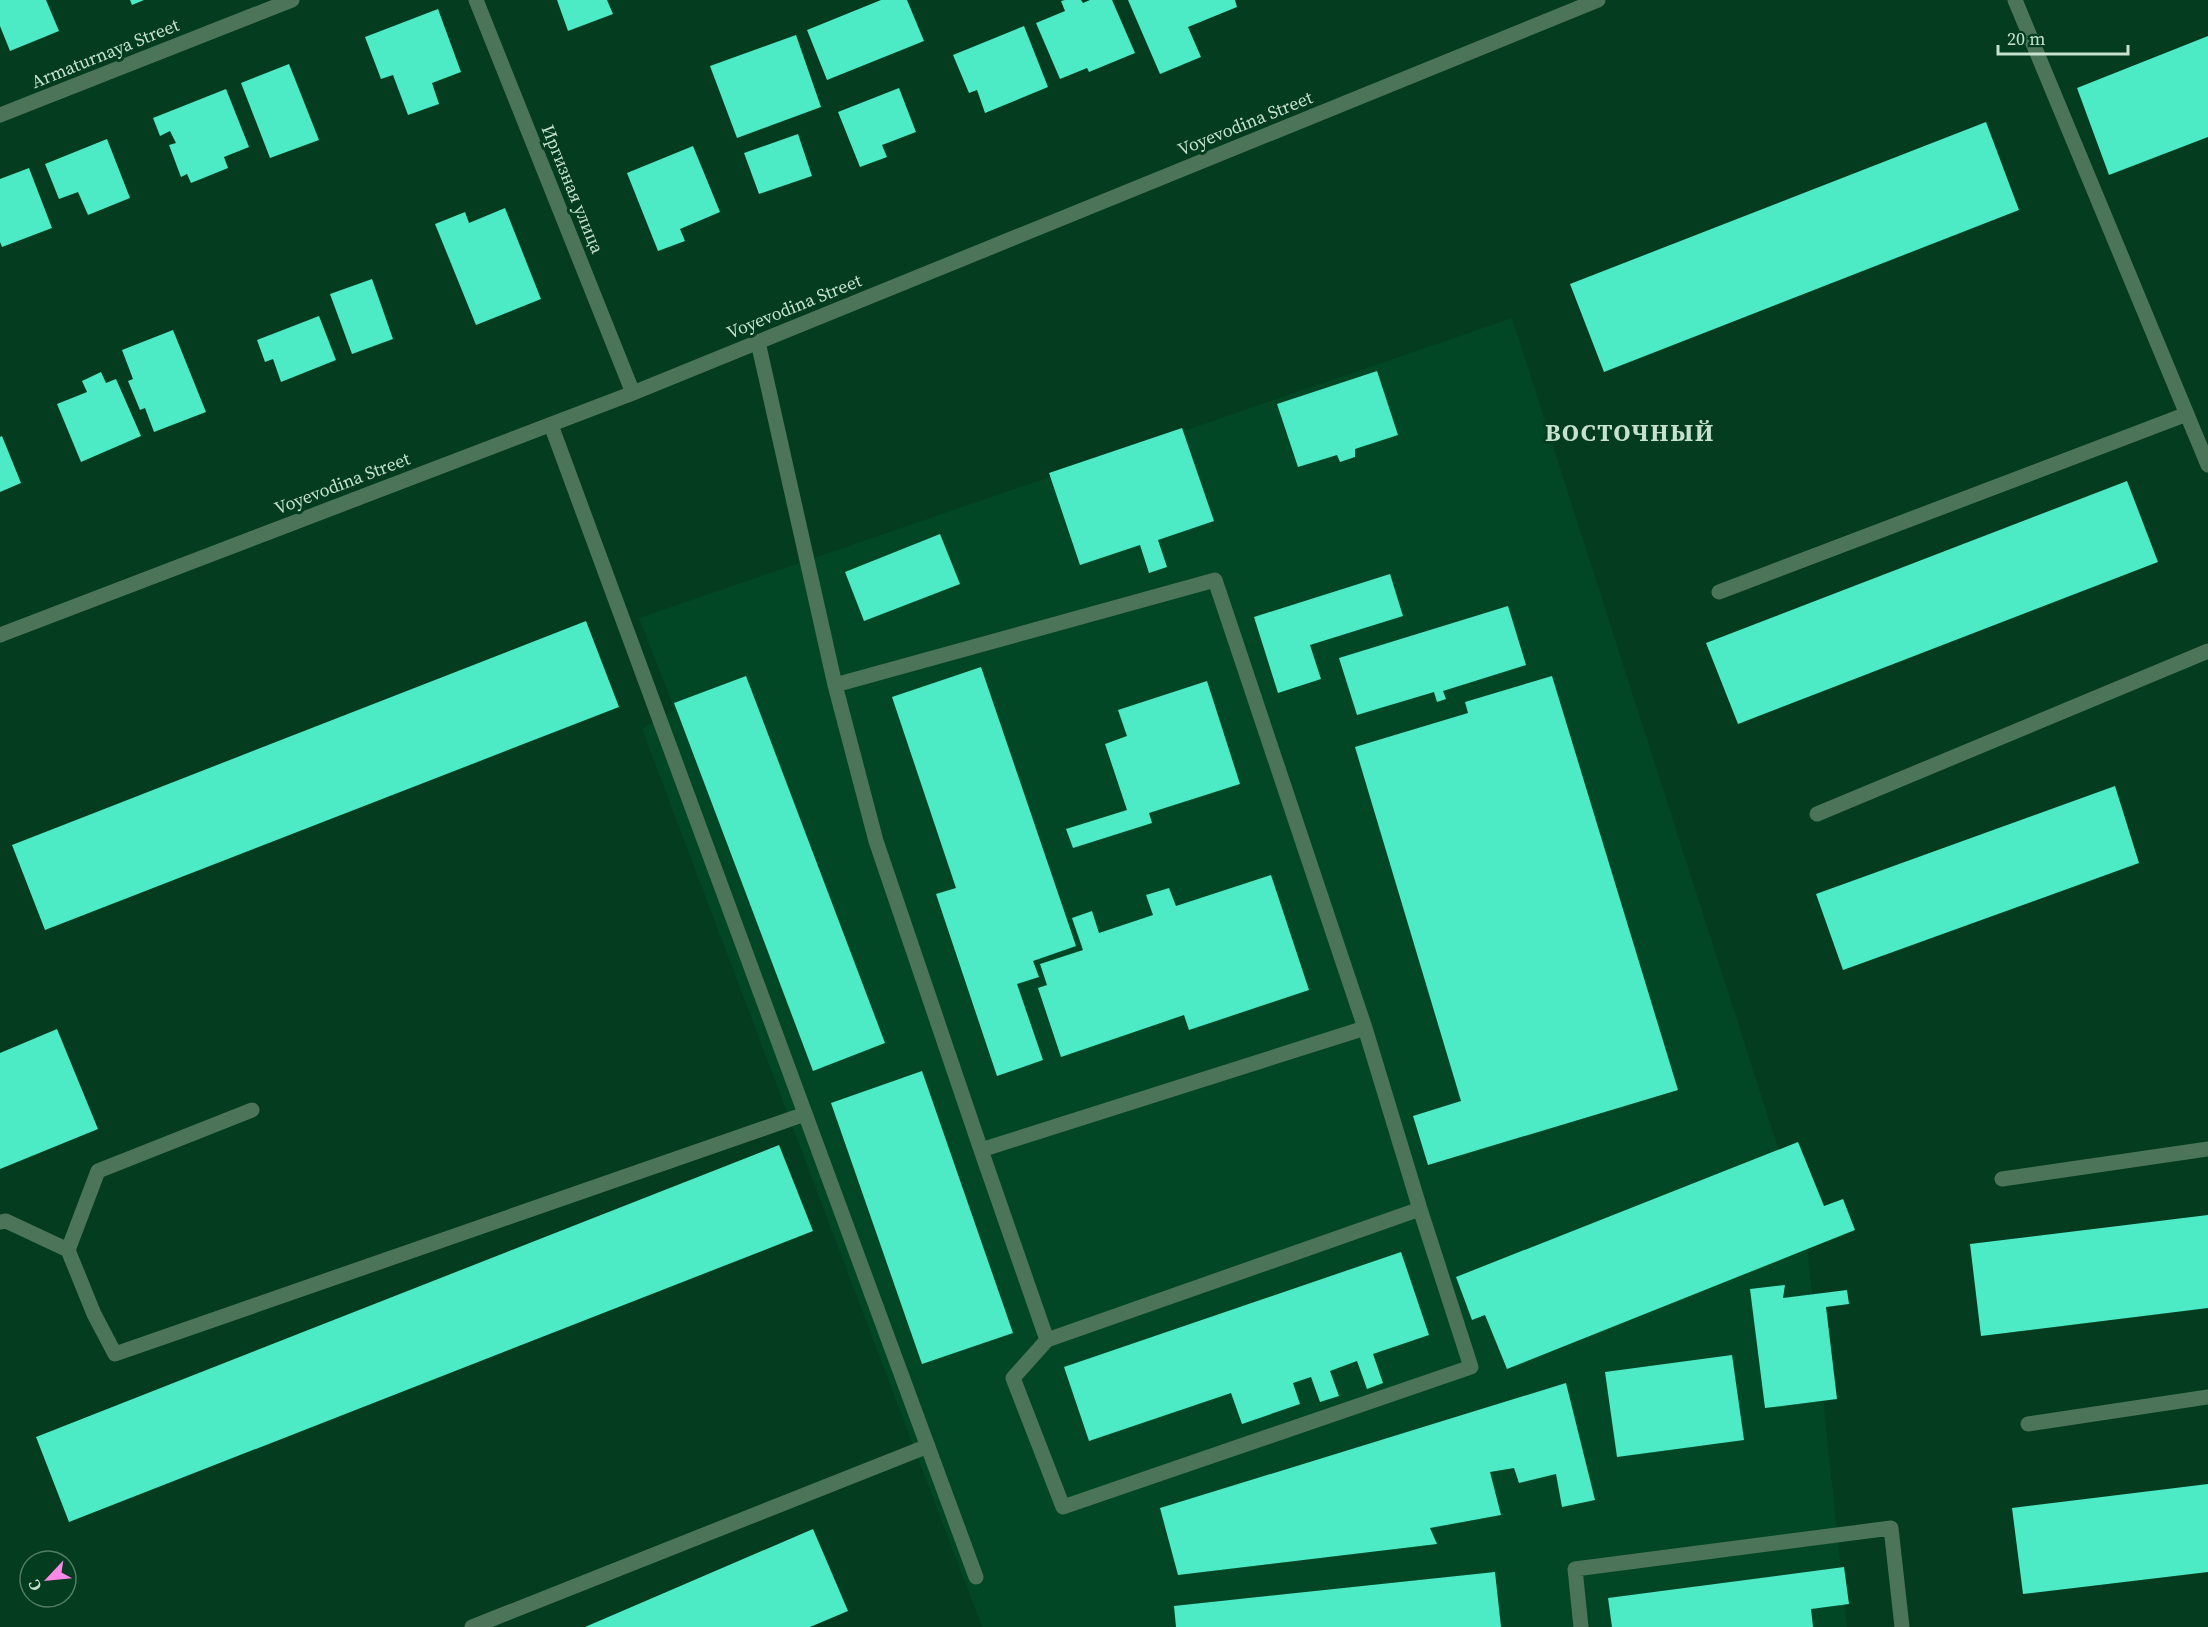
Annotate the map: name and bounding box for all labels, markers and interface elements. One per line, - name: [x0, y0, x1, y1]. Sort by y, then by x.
- street label: Armaturnaya Street: [27, 12, 183, 94]
- scale bar: [1998, 18, 2128, 56]
- text: 20 m: [2007, 26, 2045, 51]
- street label: Voyevodina Street: [1174, 84, 1316, 161]
- street label: Иргизная улица: [536, 121, 611, 258]
- street label: Voyevodina Street: [723, 267, 865, 344]
- district label: ВОСТОЧНЫЙ: [1545, 416, 1715, 449]
- street label: Voyevodina Street: [271, 446, 414, 520]
- north arrow: [18, 1549, 78, 1609]
- text: С: [22, 1576, 47, 1595]

